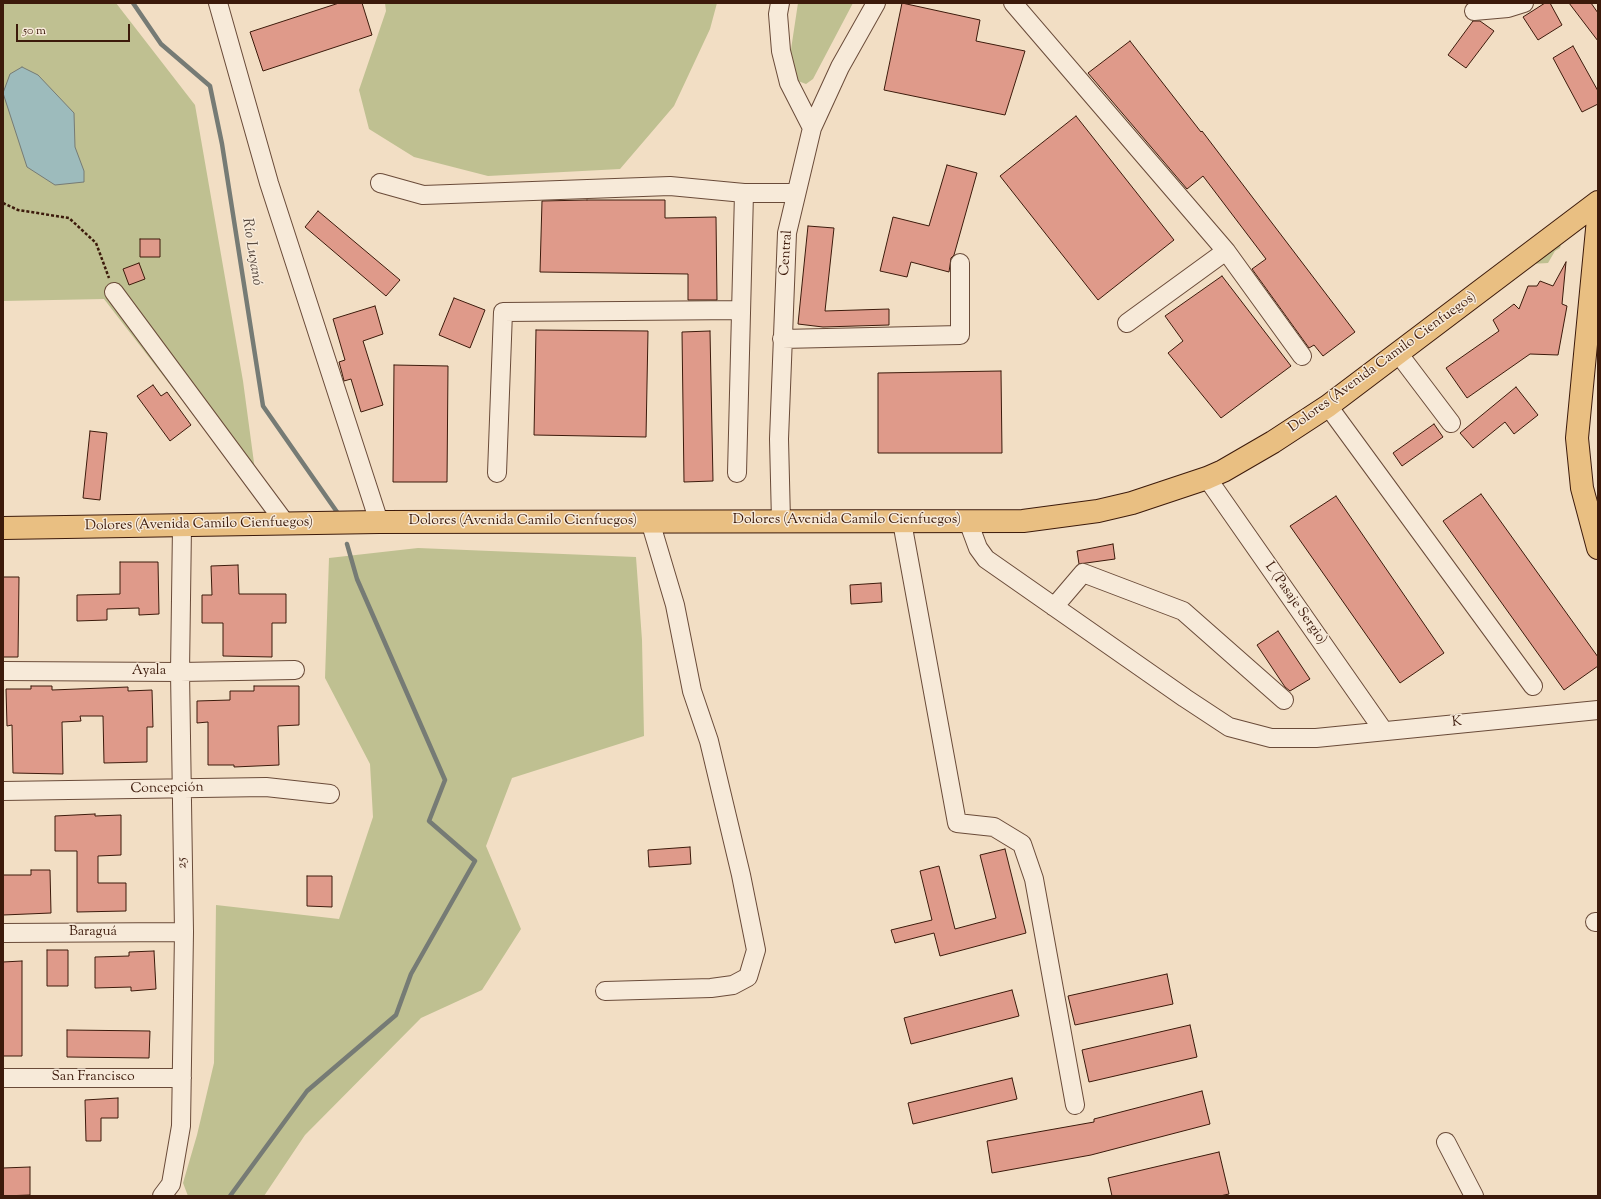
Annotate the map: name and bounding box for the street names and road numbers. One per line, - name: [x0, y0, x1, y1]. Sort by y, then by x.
- street label: Central: [777, 229, 797, 277]
- street label: Dolores (Avenida Camilo Cienfuegos): [1286, 289, 1480, 437]
- street label: Dolores (Avenida Camilo Cienfuegos): [733, 513, 961, 529]
- street label: Dolores (Avenida Camilo Cienfuegos): [409, 514, 637, 530]
- street label: Dolores (Avenida Camilo Cienfuegos): [85, 515, 313, 535]
- street label: L (Pasaje Sergio): [1260, 559, 1330, 649]
- street label: Ayala: [132, 664, 166, 680]
- street label: K: [1451, 714, 1463, 732]
- street label: Concepción: [130, 780, 204, 798]
- street label: 25: [175, 857, 191, 869]
- street label: Baraguá: [69, 925, 117, 941]
- street label: San Francisco: [51, 1070, 135, 1086]

